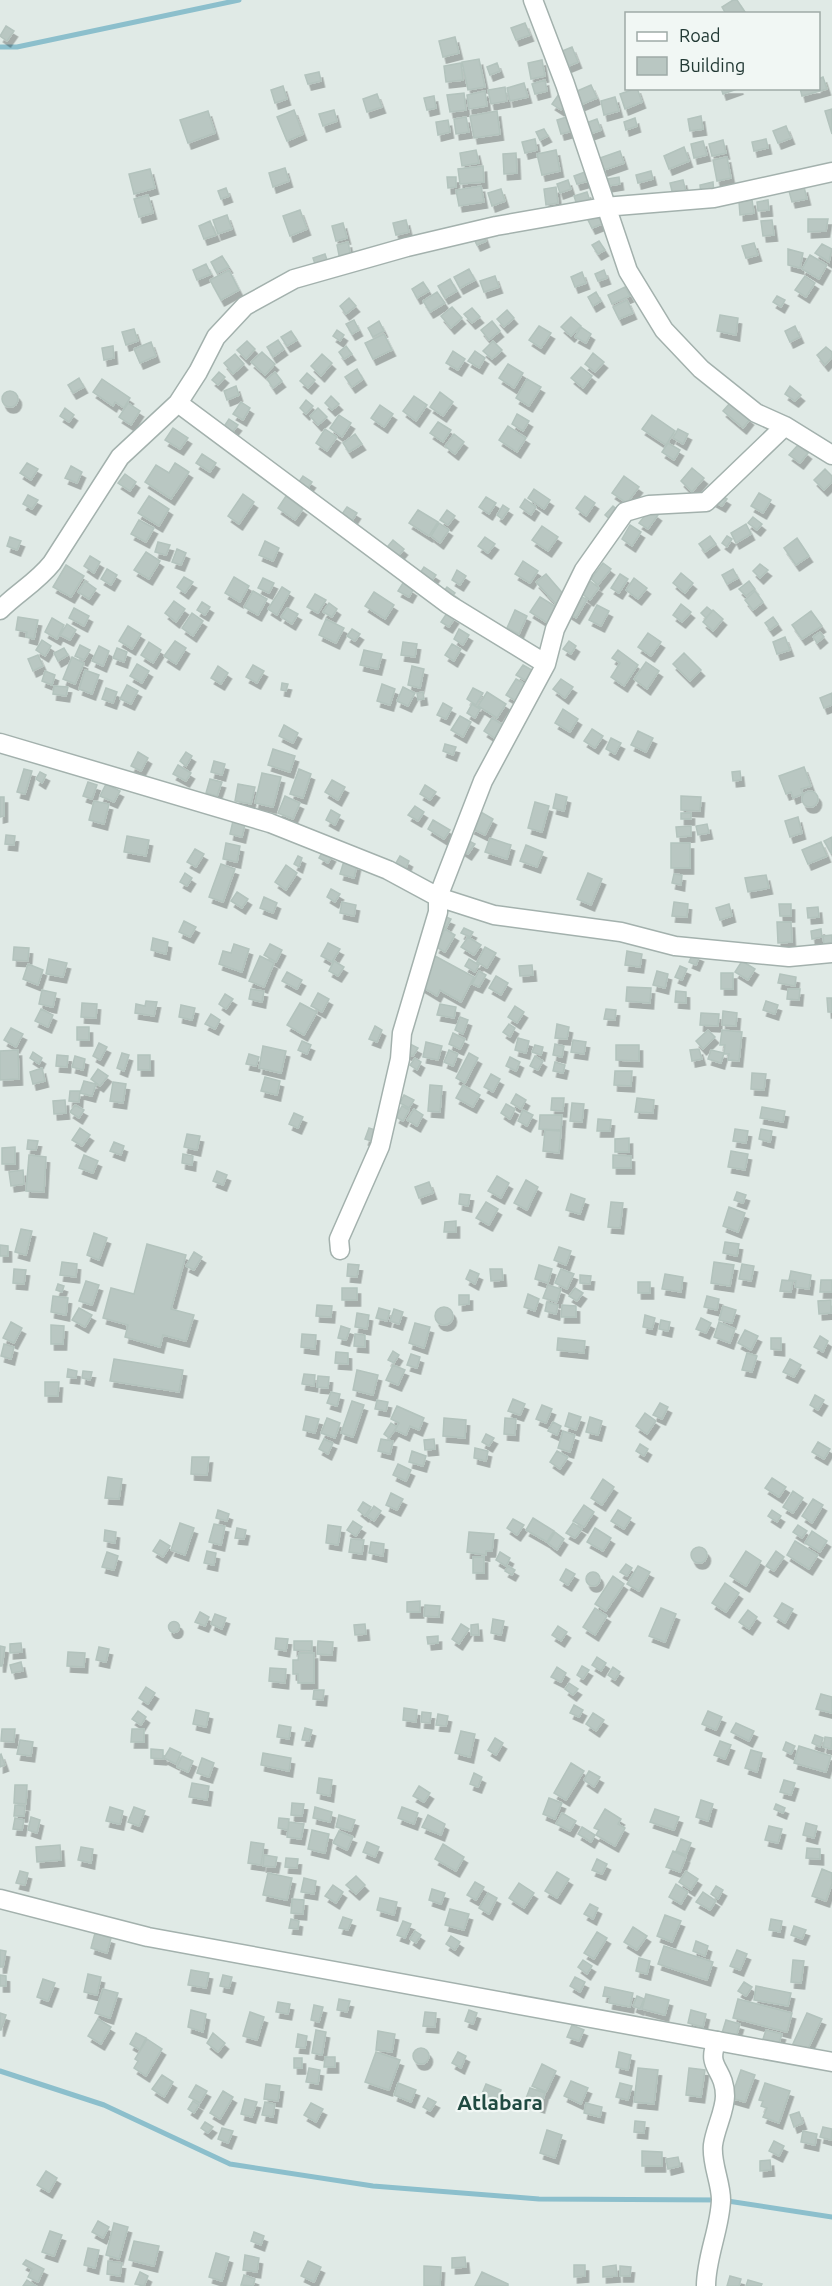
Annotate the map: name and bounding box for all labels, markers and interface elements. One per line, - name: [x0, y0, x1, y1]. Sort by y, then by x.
- legend: [625, 12, 820, 90]
- text: Road: [679, 25, 721, 45]
- text: Building: [679, 55, 745, 75]
- district label: Atlabara: [457, 2090, 543, 2114]

